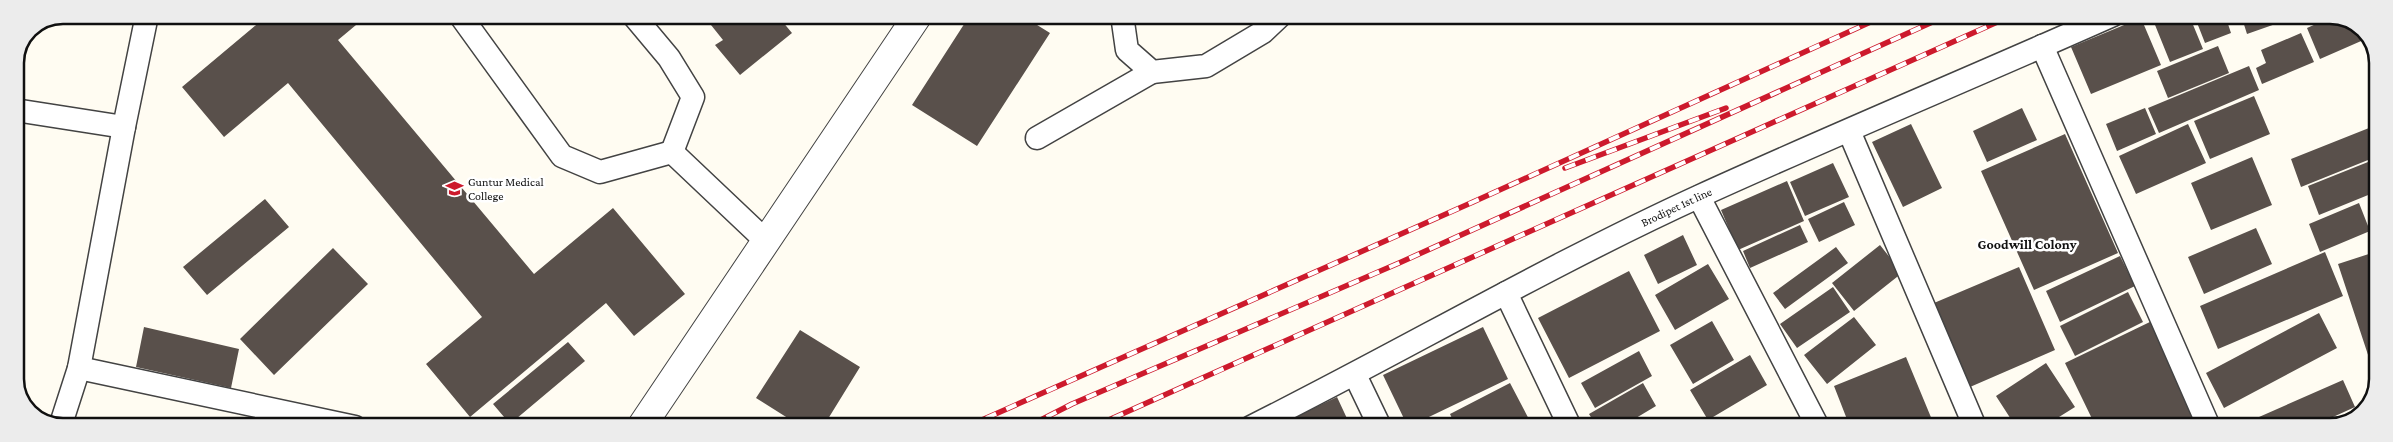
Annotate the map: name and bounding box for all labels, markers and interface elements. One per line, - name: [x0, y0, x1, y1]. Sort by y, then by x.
- place label: Guntur Medical College: [468, 175, 544, 203]
- school or university icon: Guntur Medical College: [444, 179, 464, 199]
- street label: Brodipet 1st line: [1639, 185, 1714, 230]
- district label: Goodwill Colony: [1977, 236, 2077, 252]

